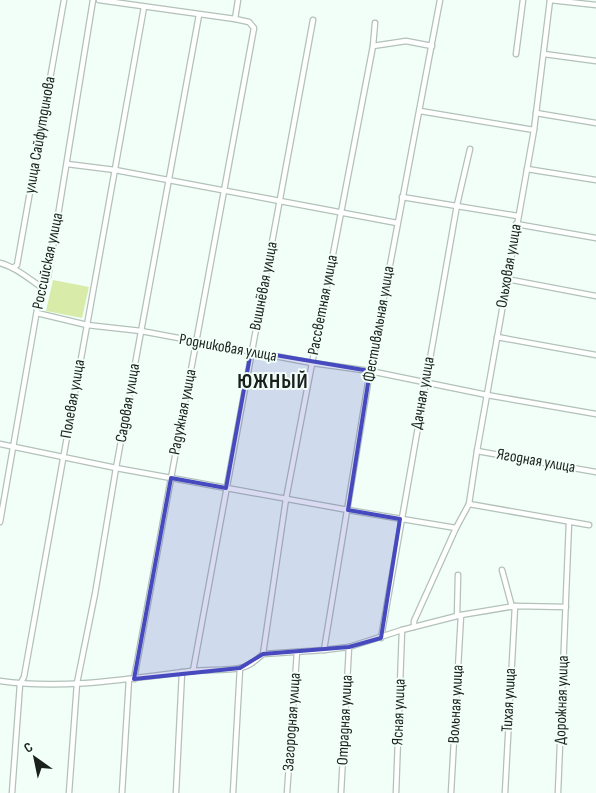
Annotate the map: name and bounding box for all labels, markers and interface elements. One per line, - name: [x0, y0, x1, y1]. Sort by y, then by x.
- street label: улица Сайфутдинова: [20, 75, 60, 195]
- street label: Российская улица: [29, 211, 67, 311]
- street label: Ольховая улица: [492, 223, 526, 309]
- street label: Вишнёвая улица: [246, 240, 282, 332]
- street label: Рассветная улица: [304, 253, 342, 357]
- street label: Фестивальная улица: [359, 265, 399, 383]
- street label: Родниковая улица: [178, 330, 278, 366]
- street label: Дачная улица: [407, 355, 439, 431]
- street label: Полевая улица: [57, 358, 89, 440]
- street label: Садовая улица: [112, 362, 144, 444]
- street label: Радужная улица: [165, 367, 201, 457]
- district label: ЮЖНЫЙ: [237, 369, 309, 394]
- street label: Ягодная улица: [495, 445, 577, 477]
- street label: Дорожная улица: [551, 655, 573, 745]
- street label: Вольная улица: [444, 664, 468, 744]
- street label: Тихая улица: [498, 668, 520, 732]
- street label: Загородная улица: [279, 672, 305, 772]
- street label: Отрадная улица: [333, 674, 357, 766]
- street label: Ясная улица: [388, 678, 410, 746]
- north arrow: [10, 733, 60, 783]
- text: С: [21, 738, 36, 757]

